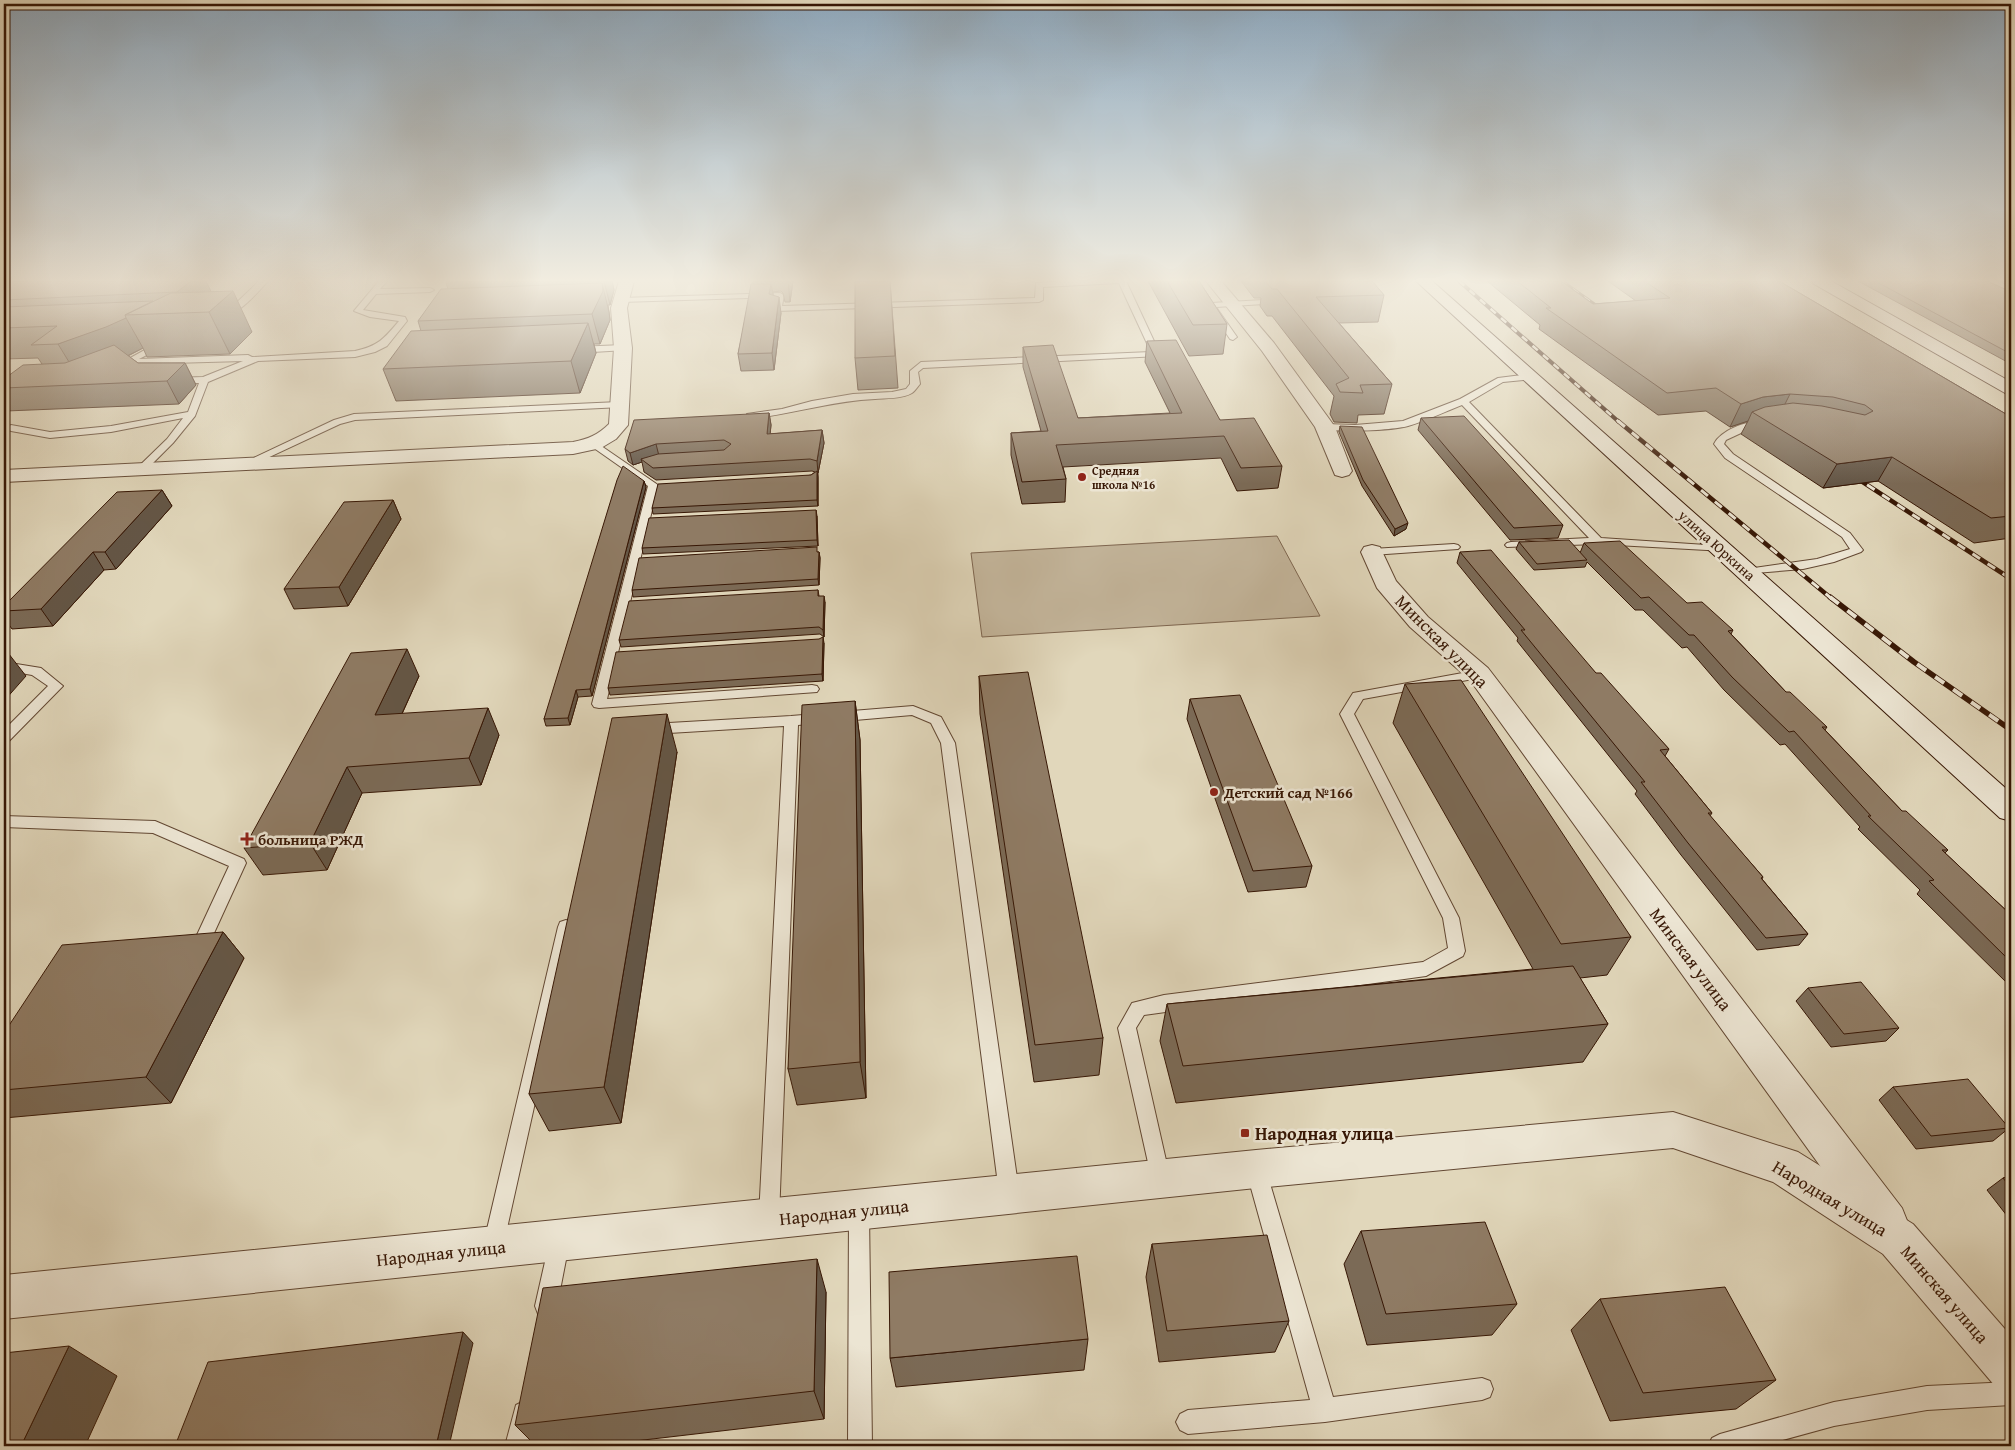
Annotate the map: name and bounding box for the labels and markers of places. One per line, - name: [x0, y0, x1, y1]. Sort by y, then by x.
- place label: Средняя школа №16: [1092, 462, 1155, 493]
- marker: Средняя школа №16: [1076, 471, 1088, 483]
- place label: Детский сад №166: [1223, 782, 1353, 803]
- marker: Детский сад №166: [1208, 786, 1220, 798]
- place label: больница РЖД: [258, 829, 364, 850]
- marker: больница РЖД: [240, 832, 254, 846]
- place label: Народная улица: [1255, 1120, 1394, 1147]
- marker: Народная улица: [1239, 1127, 1251, 1139]

